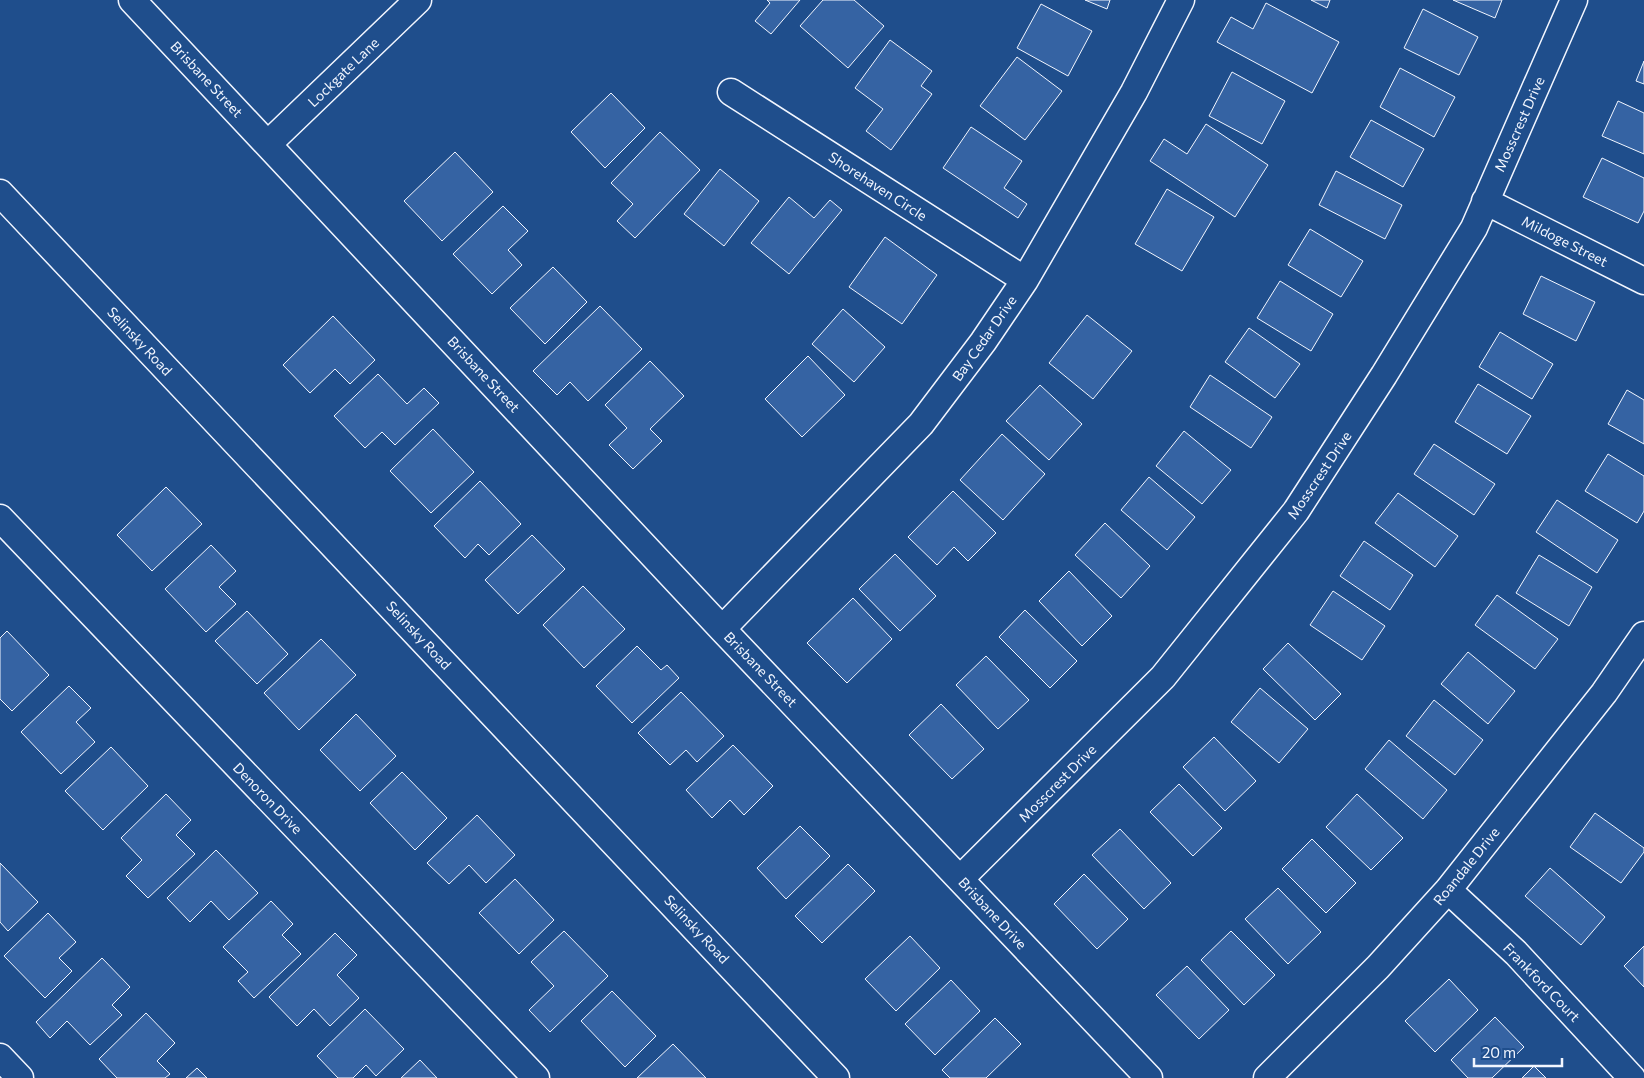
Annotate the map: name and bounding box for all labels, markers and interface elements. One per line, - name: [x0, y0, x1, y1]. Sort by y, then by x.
- street label: Lockgate Lane: [304, 34, 382, 110]
- street label: Brisbane Street: [167, 37, 247, 121]
- street label: Mosscrest Drive: [1490, 74, 1548, 174]
- street label: Shorehaven Circle: [826, 148, 930, 224]
- street label: Mildoge Street: [1519, 212, 1611, 270]
- street label: Bay Cedar Drive: [948, 292, 1020, 384]
- street label: Selinsky Road: [104, 303, 176, 379]
- street label: Brisbane Street: [444, 332, 524, 416]
- street label: Mosscrest Drive: [1283, 428, 1355, 522]
- street label: Selinsky Road: [383, 597, 455, 673]
- street label: Brisbane Street: [721, 628, 801, 710]
- street label: Mosscrest Drive: [1015, 741, 1099, 825]
- street label: Denoron Drive: [230, 759, 306, 837]
- street label: Roandale Drive: [1429, 824, 1503, 908]
- street label: Brisbane Drive: [955, 874, 1031, 952]
- street label: Selinsky Road: [661, 891, 733, 967]
- street label: Frankford Court: [1500, 939, 1584, 1025]
- scale bar: [1474, 1036, 1562, 1068]
- text: 20 m: [1482, 1043, 1516, 1061]

